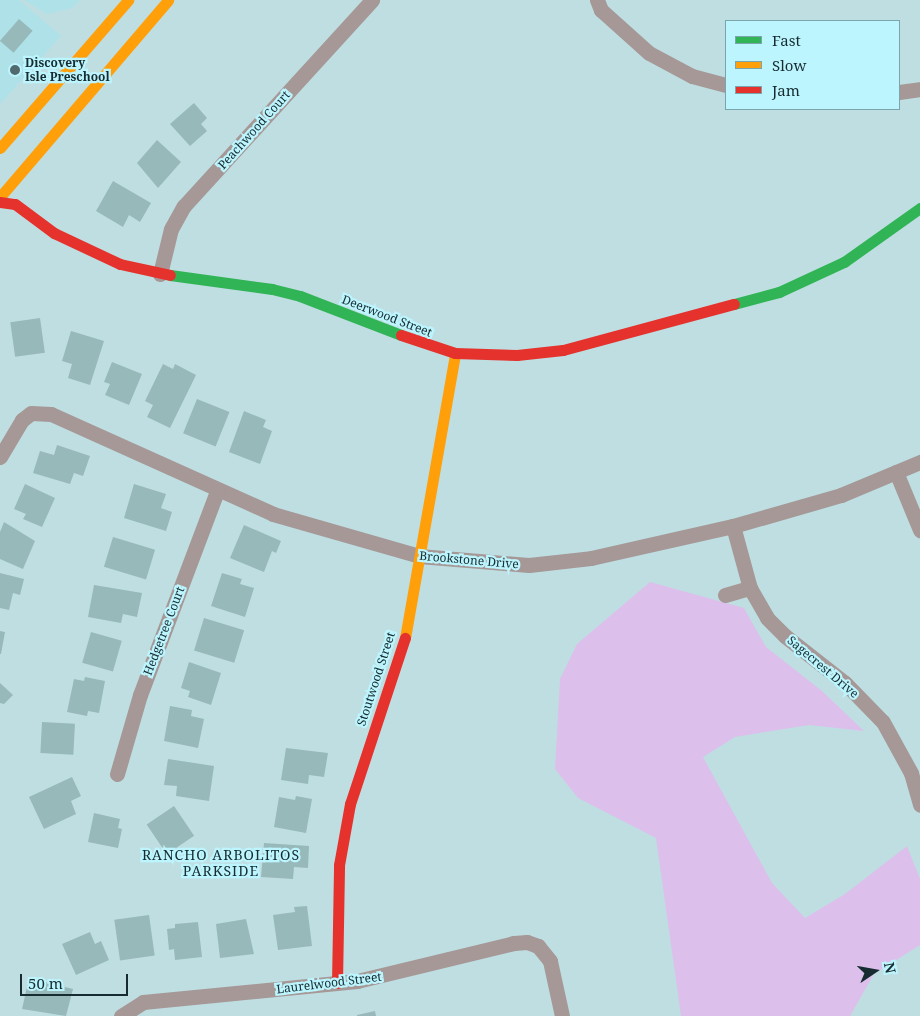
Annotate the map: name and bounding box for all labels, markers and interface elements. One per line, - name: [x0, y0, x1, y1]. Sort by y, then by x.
- legend: [725, 20, 900, 110]
- text: Fast: [772, 30, 801, 50]
- text: Slow: [772, 55, 806, 75]
- place label: Discovery Isle Preschool: [25, 56, 110, 84]
- marker: Discovery Isle Preschool: [9, 64, 21, 76]
- text: Jam: [772, 80, 800, 100]
- street label: Peachwood Court: [215, 88, 293, 172]
- street label: Deerwood Street: [340, 292, 434, 340]
- street label: Brookstone Drive: [419, 548, 519, 572]
- street label: Hedgetree Court: [140, 585, 188, 677]
- street label: Stoutwood Street: [354, 630, 398, 728]
- street label: Sagecrest Drive: [784, 633, 862, 701]
- district label: RANCHO ARBOLITOS PARKSIDE: [140, 847, 302, 880]
- north arrow: [850, 946, 900, 996]
- text: N: [880, 960, 901, 975]
- scale bar: [22, 964, 130, 996]
- street label: Laurelwood Street: [276, 969, 382, 997]
- text: 50 m: [28, 973, 63, 993]

